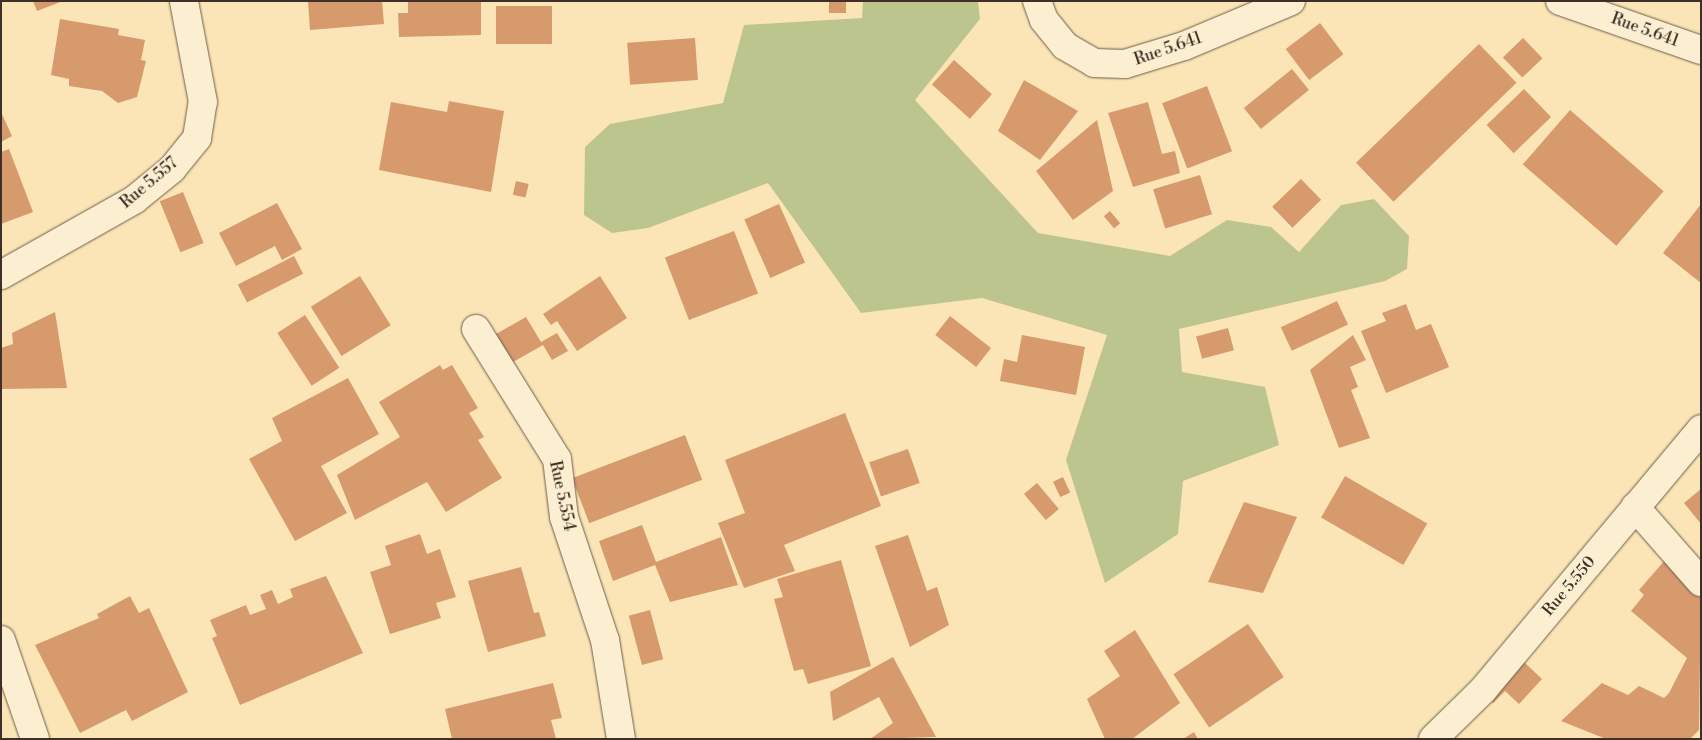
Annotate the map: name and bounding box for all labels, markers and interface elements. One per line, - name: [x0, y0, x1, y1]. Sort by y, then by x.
- street label: Rue 5.641: [1609, 9, 1681, 51]
- street label: Rue 5.641: [1132, 28, 1204, 70]
- street label: Rue 5.557: [116, 153, 182, 213]
- street label: Rue 5.554: [545, 459, 579, 533]
- street label: Rue 5.550: [1538, 552, 1600, 620]

